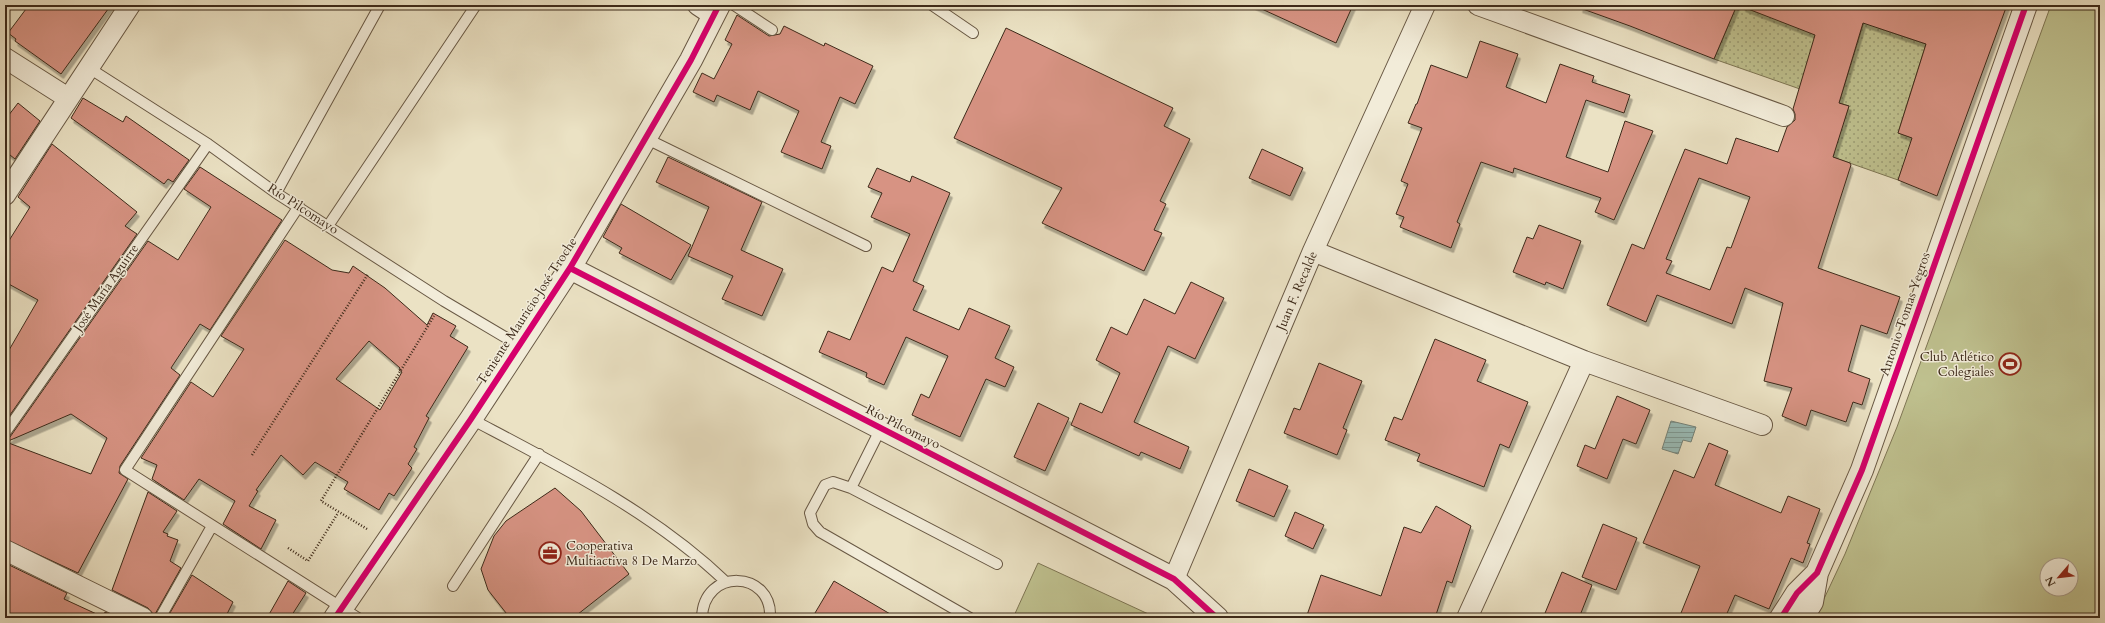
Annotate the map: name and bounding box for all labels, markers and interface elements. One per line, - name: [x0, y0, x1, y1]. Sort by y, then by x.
- street label: Río Pilcomayo: [264, 179, 342, 239]
- street label: Teniente Mauricio José Troche: [473, 234, 581, 388]
- street label: José María Aguirre: [68, 240, 143, 337]
- street label: Juan F. Recalde: [1271, 248, 1322, 335]
- street label: Antonio Tomas Yegros: [1875, 250, 1935, 378]
- place label: Club Atlético Colegiales: [1920, 348, 1994, 381]
- sports icon: Club Atlético Colegiales: [1997, 351, 2023, 377]
- street label: Río Pilcomayo: [863, 401, 943, 453]
- place label: Cooperativa Multiactiva 8 De Marzo: [566, 537, 697, 570]
- office icon: Cooperativa Multiactiva 8 De Marzo: [537, 540, 563, 566]
- north arrow: [2039, 557, 2079, 597]
- text: N: [2042, 573, 2059, 589]

